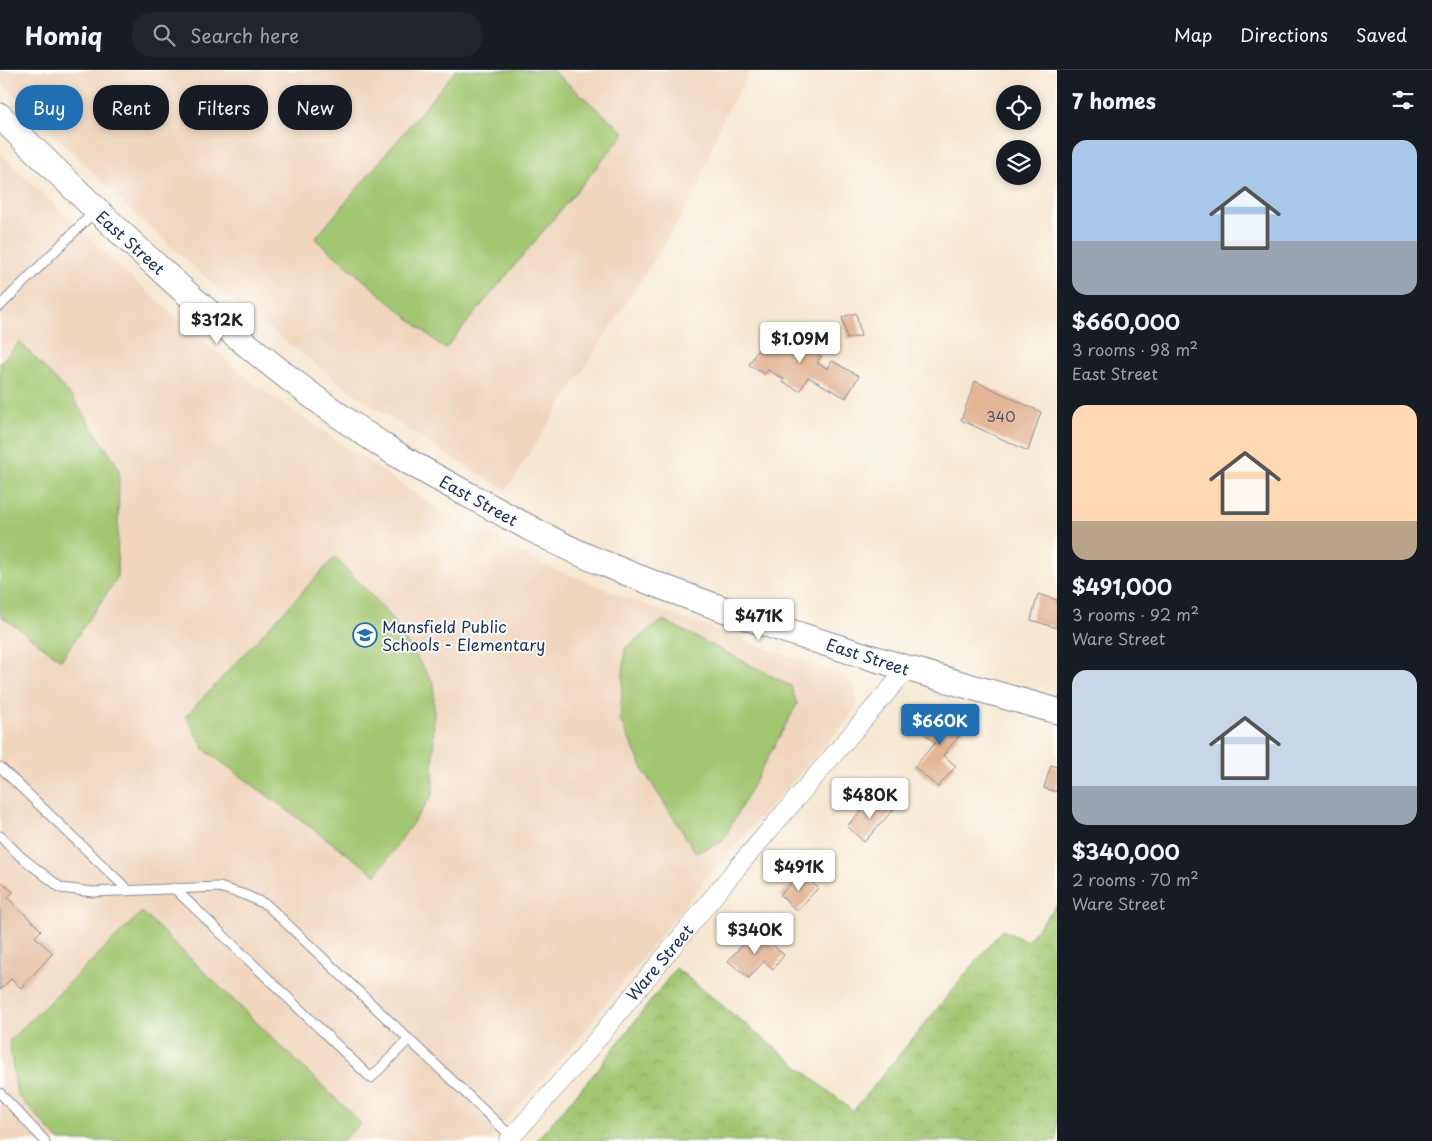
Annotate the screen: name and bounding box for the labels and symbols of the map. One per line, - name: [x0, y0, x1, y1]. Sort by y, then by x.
- street label: East Street: [91, 204, 171, 280]
- pin: $312K: [182, 302, 252, 345]
- pin: $1.09M: [759, 322, 841, 364]
- house number: 340: [987, 406, 1015, 427]
- street label: East Street: [436, 469, 522, 531]
- pin: $471K: [724, 598, 794, 641]
- place label: Mansfield Public Schools - Elementary: [382, 614, 546, 656]
- school or university icon: Mansfield Public Schools - Elementary: [352, 622, 378, 648]
- street label: East Street: [824, 631, 912, 681]
- pin: $660K: [905, 704, 975, 746]
- pin: $480K: [835, 778, 905, 820]
- pin: $491K: [764, 850, 834, 892]
- pin: $340K: [720, 912, 790, 955]
- street label: Ware Street: [620, 918, 698, 1005]

